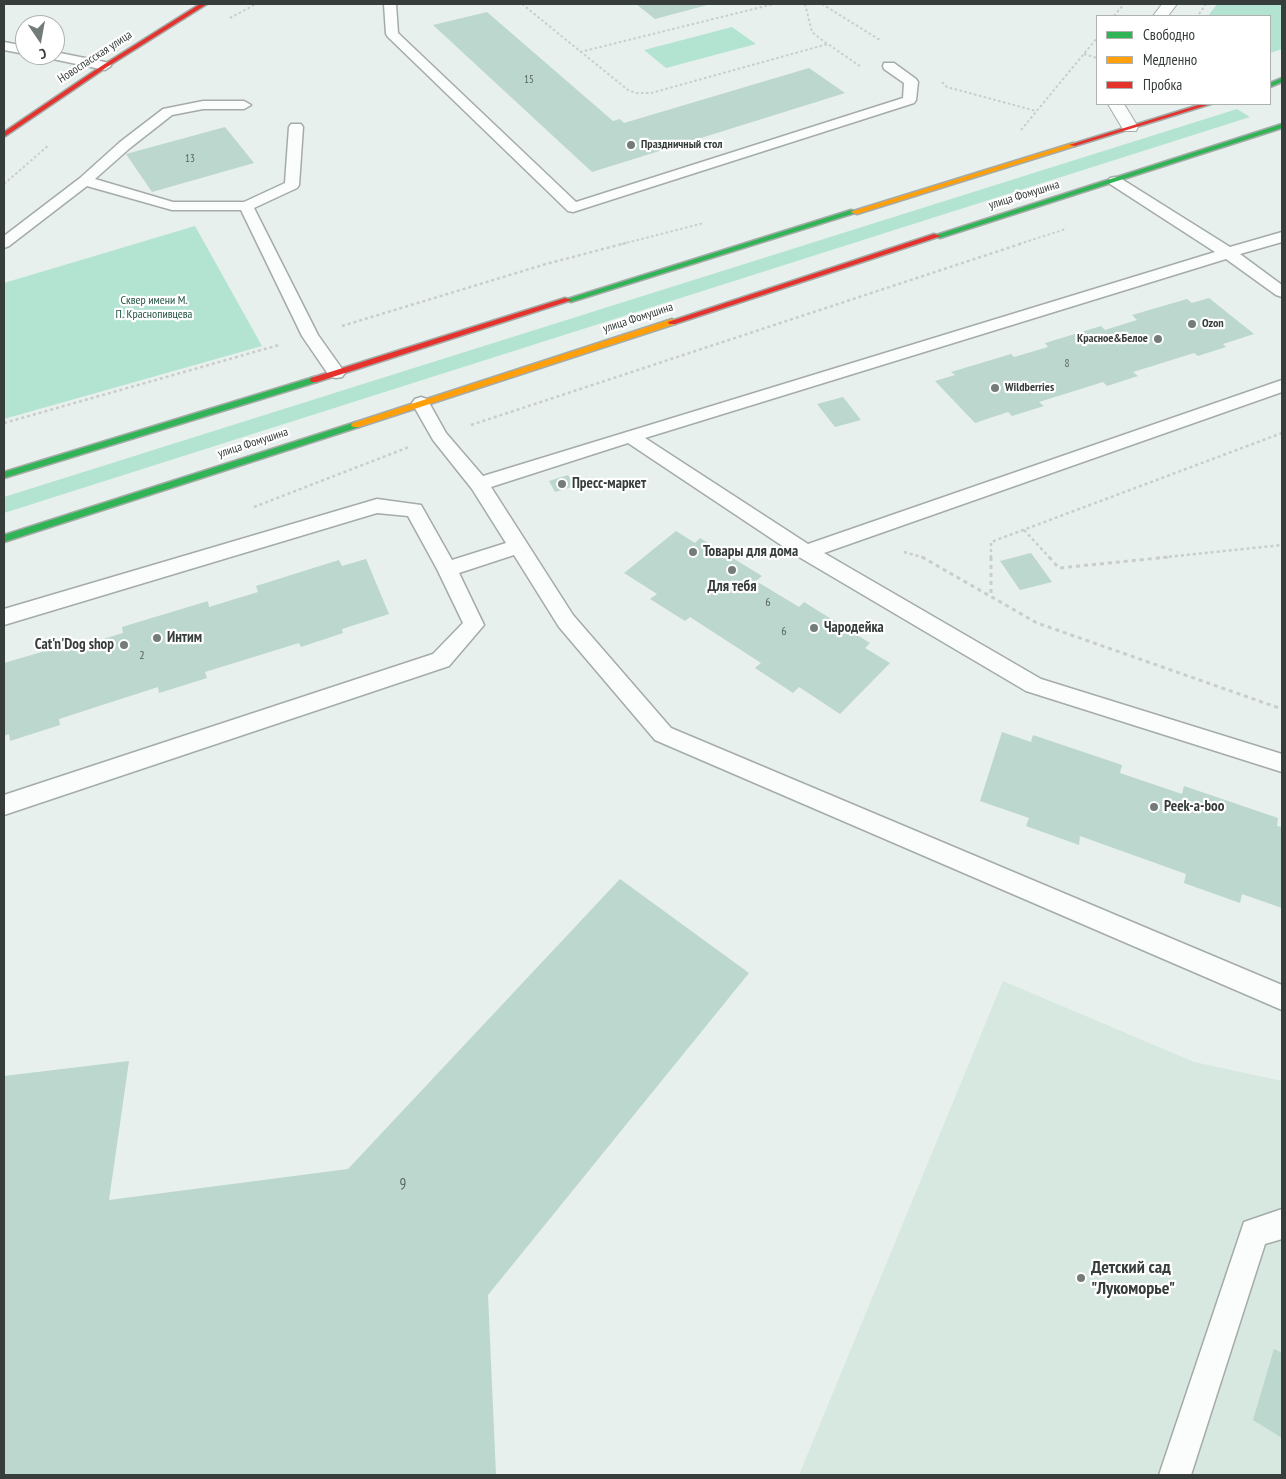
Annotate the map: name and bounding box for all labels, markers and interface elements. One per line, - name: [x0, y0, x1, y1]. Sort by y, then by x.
- north arrow: [15, 15, 65, 65]
- legend: [1096, 15, 1271, 105]
- text: Свободно: [1143, 25, 1195, 44]
- street label: Новоспасская улица: [55, 28, 135, 86]
- text: С: [38, 44, 48, 63]
- text: Медленно: [1143, 50, 1197, 69]
- house number: 15: [524, 73, 534, 87]
- text: Пробка: [1143, 75, 1182, 94]
- place label: Праздничный стол: [641, 138, 722, 152]
- marker: Праздничный стол: [625, 139, 637, 151]
- house number: 13: [185, 152, 195, 166]
- street label: улица Фомушина: [987, 177, 1061, 213]
- park label: Сквер имени М. П. Краснопивцева: [116, 294, 192, 322]
- street label: улица Фомушина: [601, 300, 675, 336]
- place label: Ozon: [1202, 317, 1224, 331]
- marker: Ozon: [1186, 318, 1198, 330]
- place label: Красное&Белое: [1077, 332, 1148, 346]
- marker: Красное&Белое: [1152, 333, 1164, 345]
- house number: 8: [1065, 357, 1069, 371]
- place label: Wildberries: [1005, 381, 1054, 395]
- marker: Wildberries: [989, 382, 1001, 394]
- street label: улица Фомушина: [216, 425, 290, 461]
- place label: Пресс-маркет: [572, 475, 646, 493]
- marker: Пресс-маркет: [556, 478, 568, 490]
- place label: Товары для дома: [703, 543, 798, 561]
- marker: Товары для дома: [687, 546, 699, 558]
- marker: Для тебя: [726, 564, 738, 576]
- place label: Для тебя: [707, 578, 757, 596]
- house number: 6: [765, 596, 771, 610]
- place label: Чародейка: [824, 619, 884, 637]
- marker: Чародейка: [808, 622, 820, 634]
- house number: 6: [781, 625, 787, 639]
- place label: Интим: [167, 629, 202, 647]
- marker: Интим: [151, 632, 163, 644]
- place label: Cat'n'Dog shop: [35, 636, 114, 654]
- marker: Cat'n'Dog shop: [118, 639, 130, 651]
- house number: 2: [139, 649, 145, 663]
- place label: Peek-a-boo: [1164, 798, 1224, 816]
- marker: Peek-a-boo: [1148, 801, 1160, 813]
- house number: 9: [400, 1176, 406, 1194]
- place label: Детский сад "Лукоморье": [1091, 1257, 1175, 1300]
- marker: Детский сад "Лукоморье": [1075, 1272, 1087, 1284]

